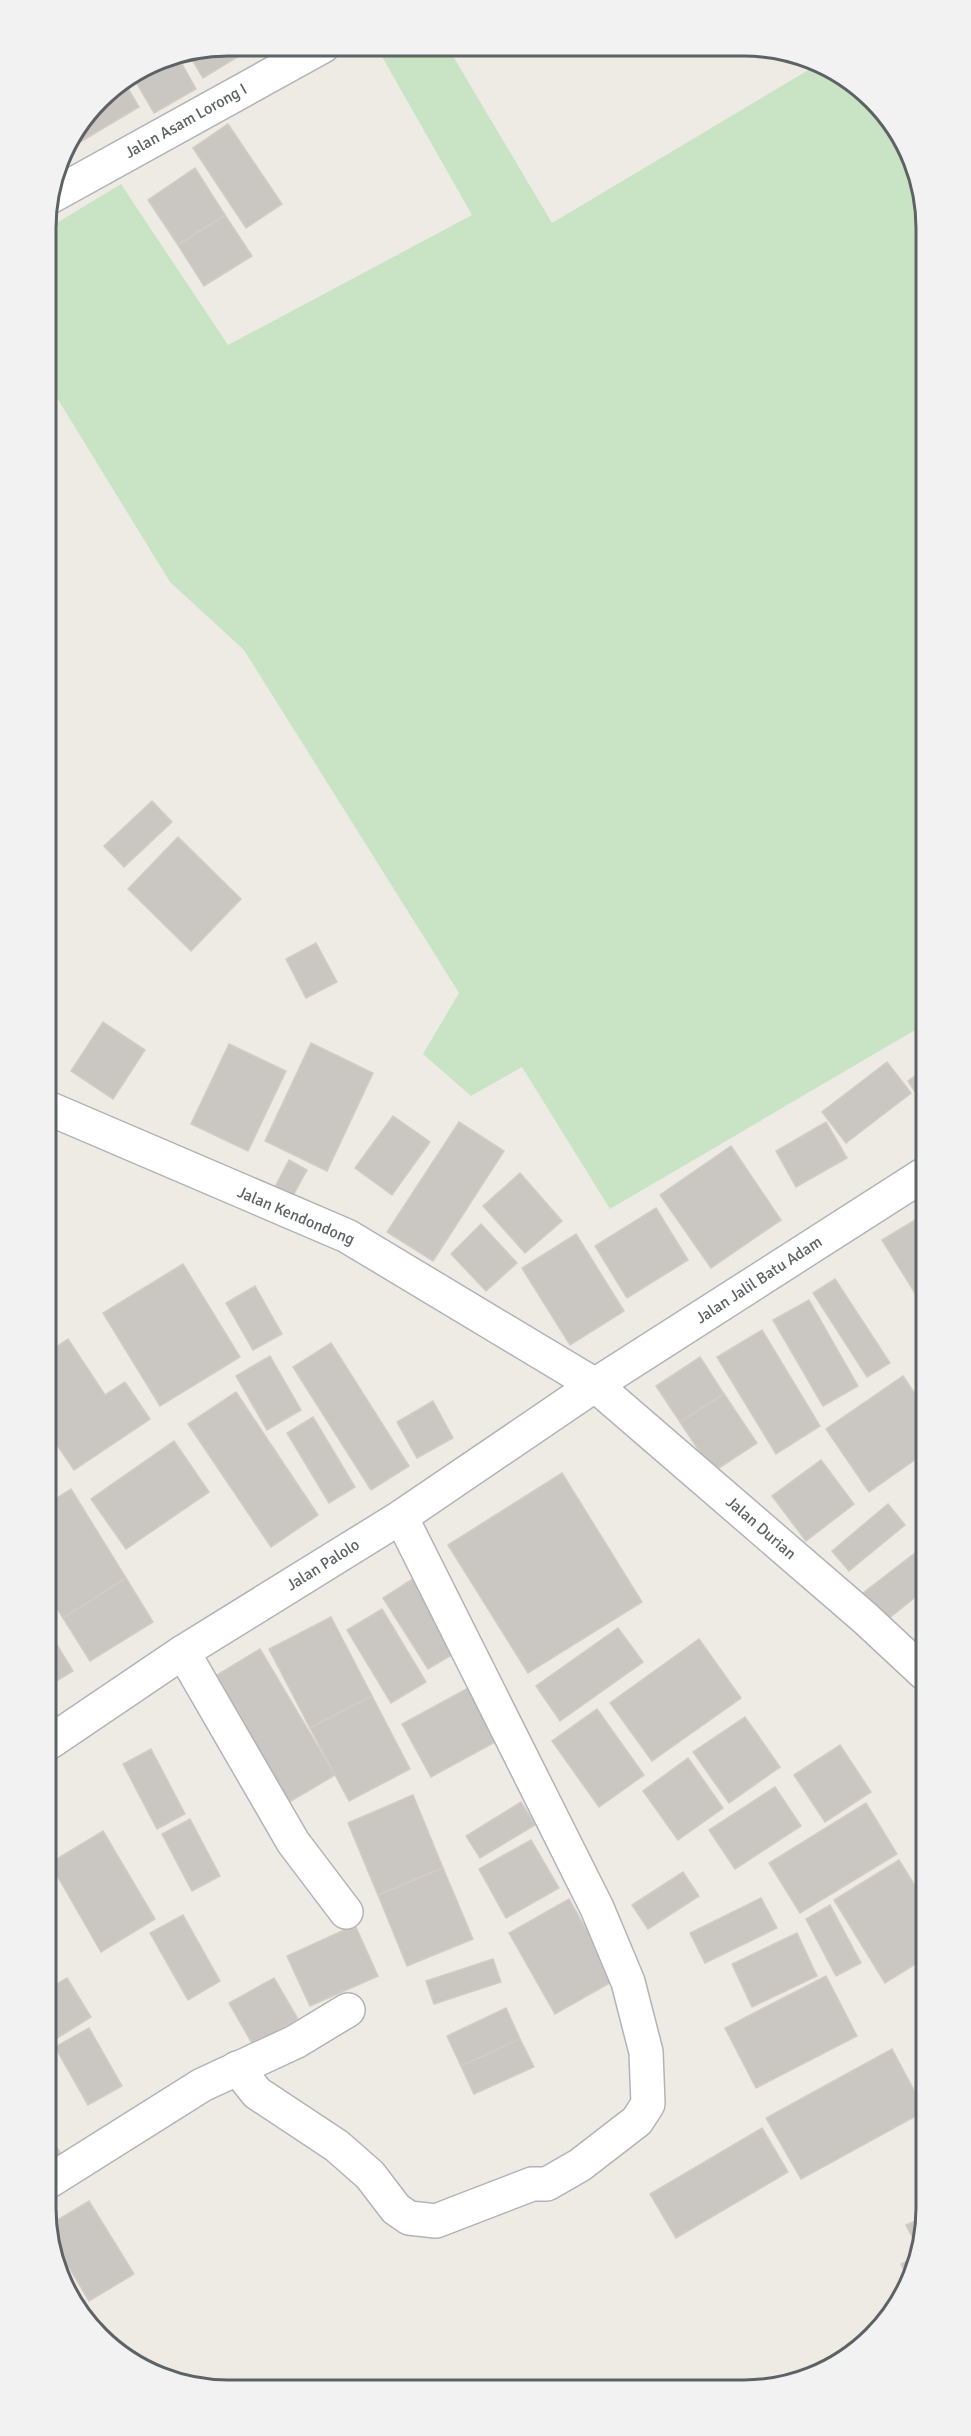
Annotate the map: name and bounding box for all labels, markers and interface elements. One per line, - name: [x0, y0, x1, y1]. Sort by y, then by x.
- street label: Jalan Asam Lorong I: [121, 79, 251, 163]
- street label: Jalan Kendondong: [234, 1182, 358, 1250]
- street label: Jalan Jalil Batu Adam: [692, 1232, 826, 1328]
- street label: Jalan Durian: [722, 1492, 800, 1564]
- street label: Jalan Palolo: [283, 1535, 363, 1595]

